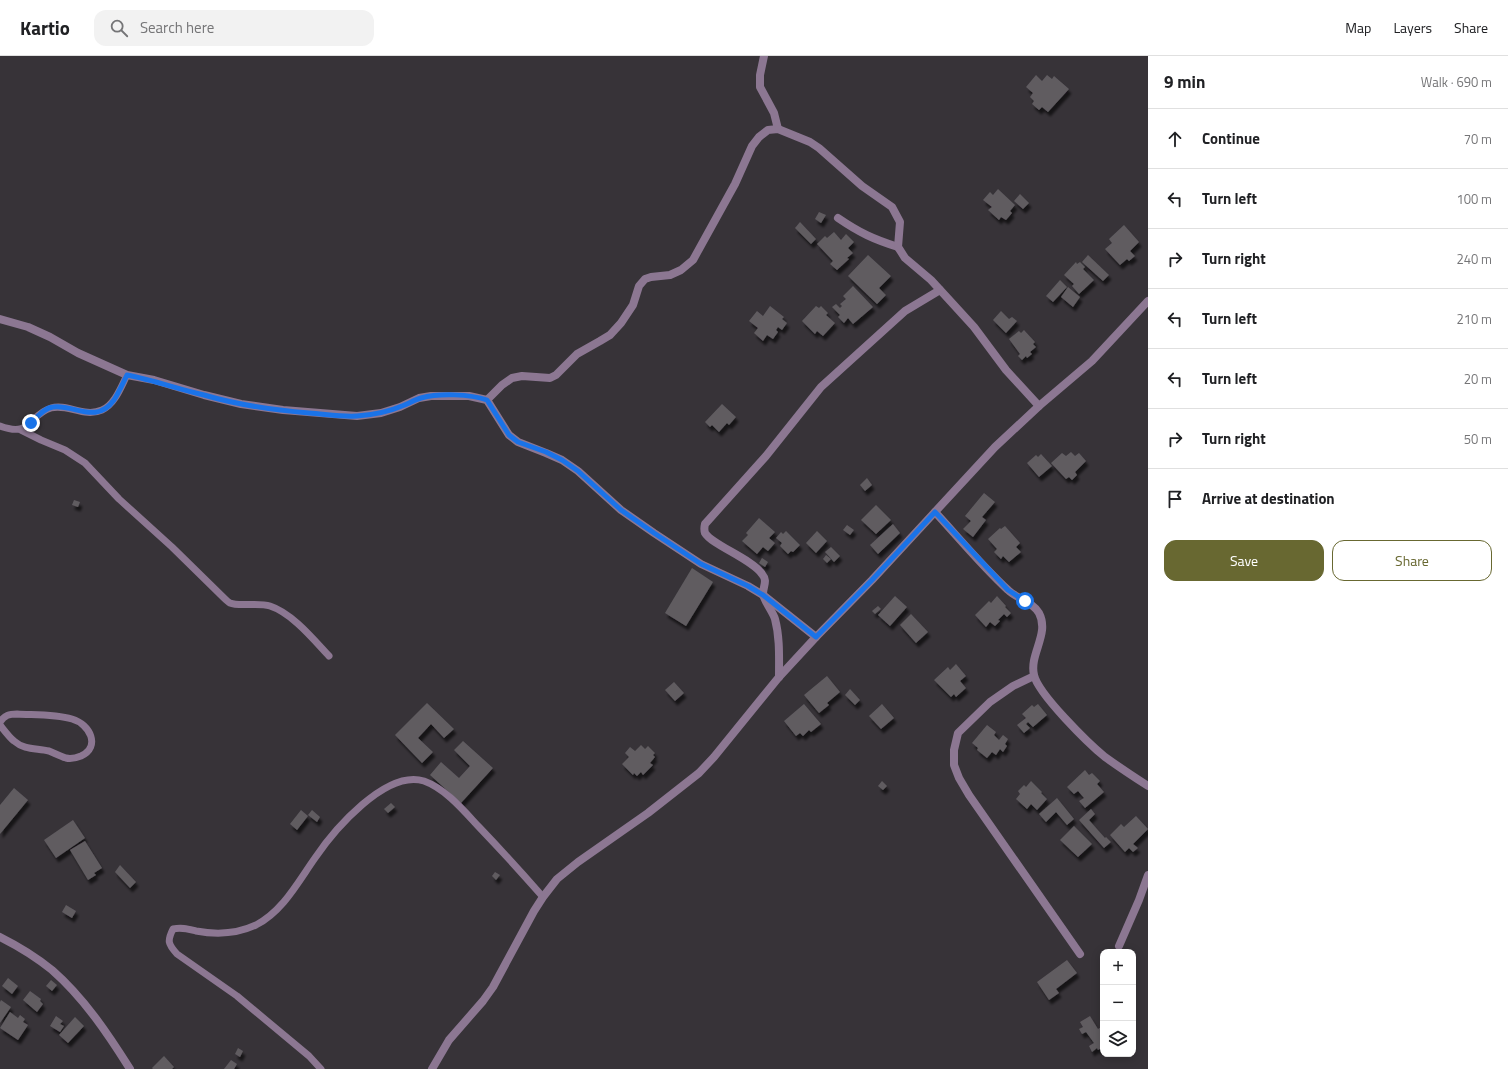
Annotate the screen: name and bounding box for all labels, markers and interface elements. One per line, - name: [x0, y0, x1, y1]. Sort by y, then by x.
- search box: [94, 10, 374, 46]
- text: Kartio: [20, 13, 70, 42]
- text: Search here: [140, 16, 214, 39]
- icon: search: [108, 17, 130, 39]
- text: Map: [1345, 17, 1371, 38]
- text: Layers: [1393, 17, 1432, 38]
- text: Share: [1454, 17, 1488, 38]
- text: 9 min: [1164, 69, 1205, 95]
- text: Walk · 690 m: [1421, 72, 1492, 92]
- text: Continue: [1202, 127, 1260, 150]
- icon: ahead: [1164, 128, 1186, 150]
- text: 70 m: [1464, 129, 1492, 149]
- text: Turn left: [1202, 187, 1257, 210]
- icon: left: [1164, 188, 1186, 210]
- text: 100 m: [1456, 189, 1492, 209]
- text: Turn right: [1202, 247, 1266, 270]
- icon: right: [1164, 248, 1186, 270]
- text: 240 m: [1456, 249, 1492, 269]
- text: Turn left: [1202, 307, 1257, 330]
- icon: left: [1164, 308, 1186, 330]
- text: 210 m: [1456, 309, 1492, 329]
- text: Turn left: [1202, 367, 1257, 390]
- icon: left: [1164, 368, 1186, 390]
- text: 20 m: [1464, 369, 1492, 389]
- route end: [22, 414, 40, 432]
- text: Turn right: [1202, 427, 1266, 450]
- icon: right: [1164, 428, 1186, 450]
- text: 50 m: [1464, 429, 1492, 449]
- text: Arrive at destination: [1202, 487, 1335, 510]
- icon: arrive: [1164, 488, 1186, 510]
- button: Save: [1164, 540, 1324, 581]
- button: Share: [1332, 540, 1492, 581]
- route start: [1016, 592, 1034, 610]
- map controls: [1100, 949, 1136, 1057]
- button: +: [1100, 949, 1136, 985]
- button: −: [1100, 985, 1136, 1021]
- button: layers: [1100, 1021, 1136, 1057]

